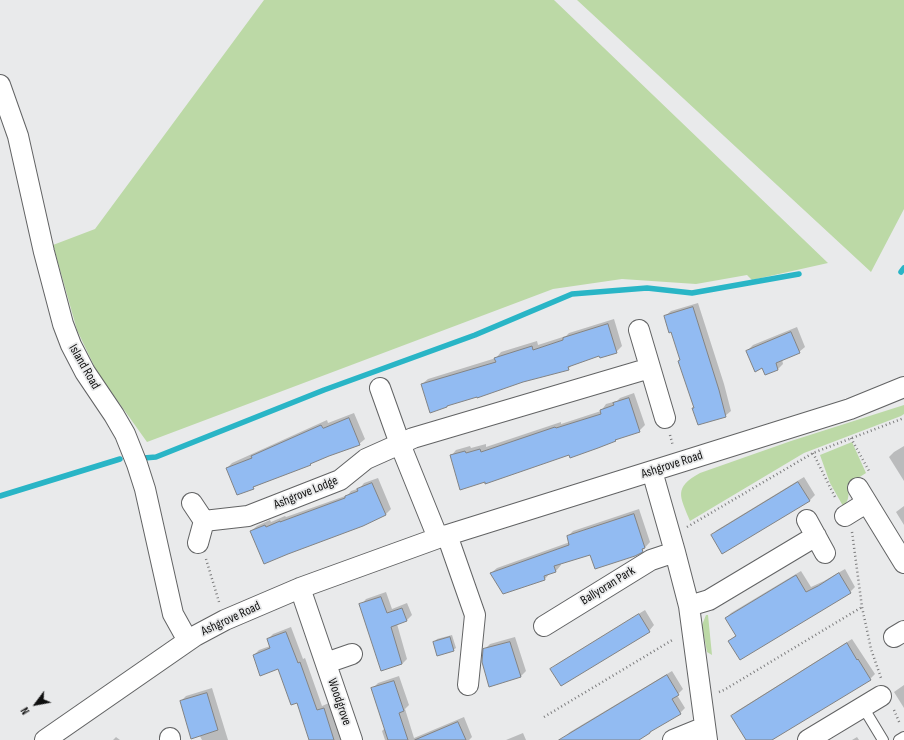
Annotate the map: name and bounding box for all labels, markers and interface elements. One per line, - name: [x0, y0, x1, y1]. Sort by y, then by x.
- street label: Island Road: [65, 342, 103, 392]
- street label: Ashgrove Road: [639, 448, 705, 482]
- street label: Ashgrove Lodge: [272, 473, 340, 513]
- street label: Ballyoran Park: [578, 563, 638, 609]
- street label: Ashgrove Road: [199, 598, 263, 640]
- street label: Woodgrove: [324, 676, 354, 728]
- north arrow: [16, 684, 56, 724]
- text: N: [18, 705, 32, 717]

